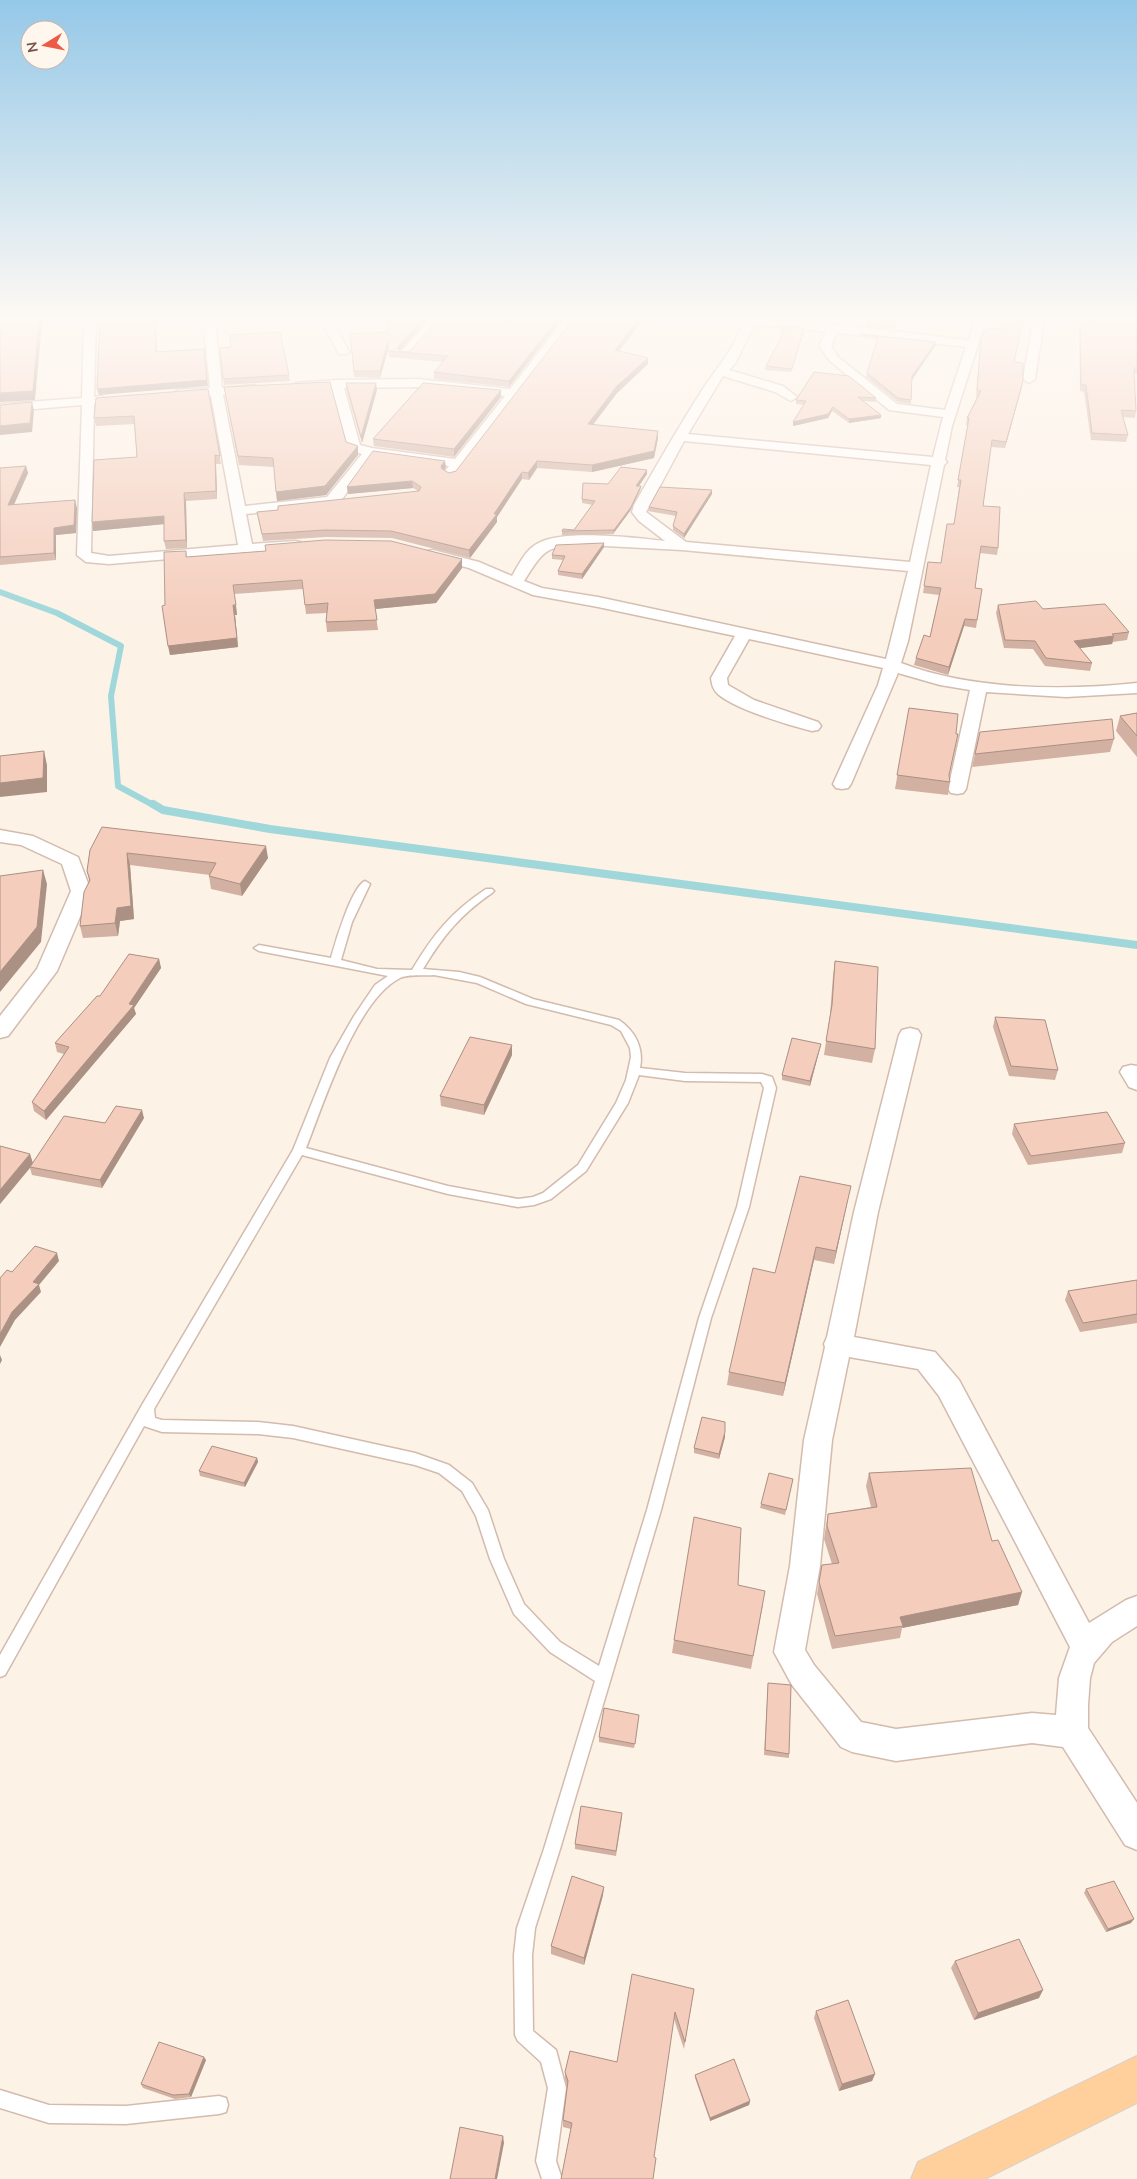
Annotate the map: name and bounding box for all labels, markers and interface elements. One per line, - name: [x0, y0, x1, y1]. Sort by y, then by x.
- north arrow: [20, 20, 70, 70]
- text: N: [22, 40, 42, 54]

